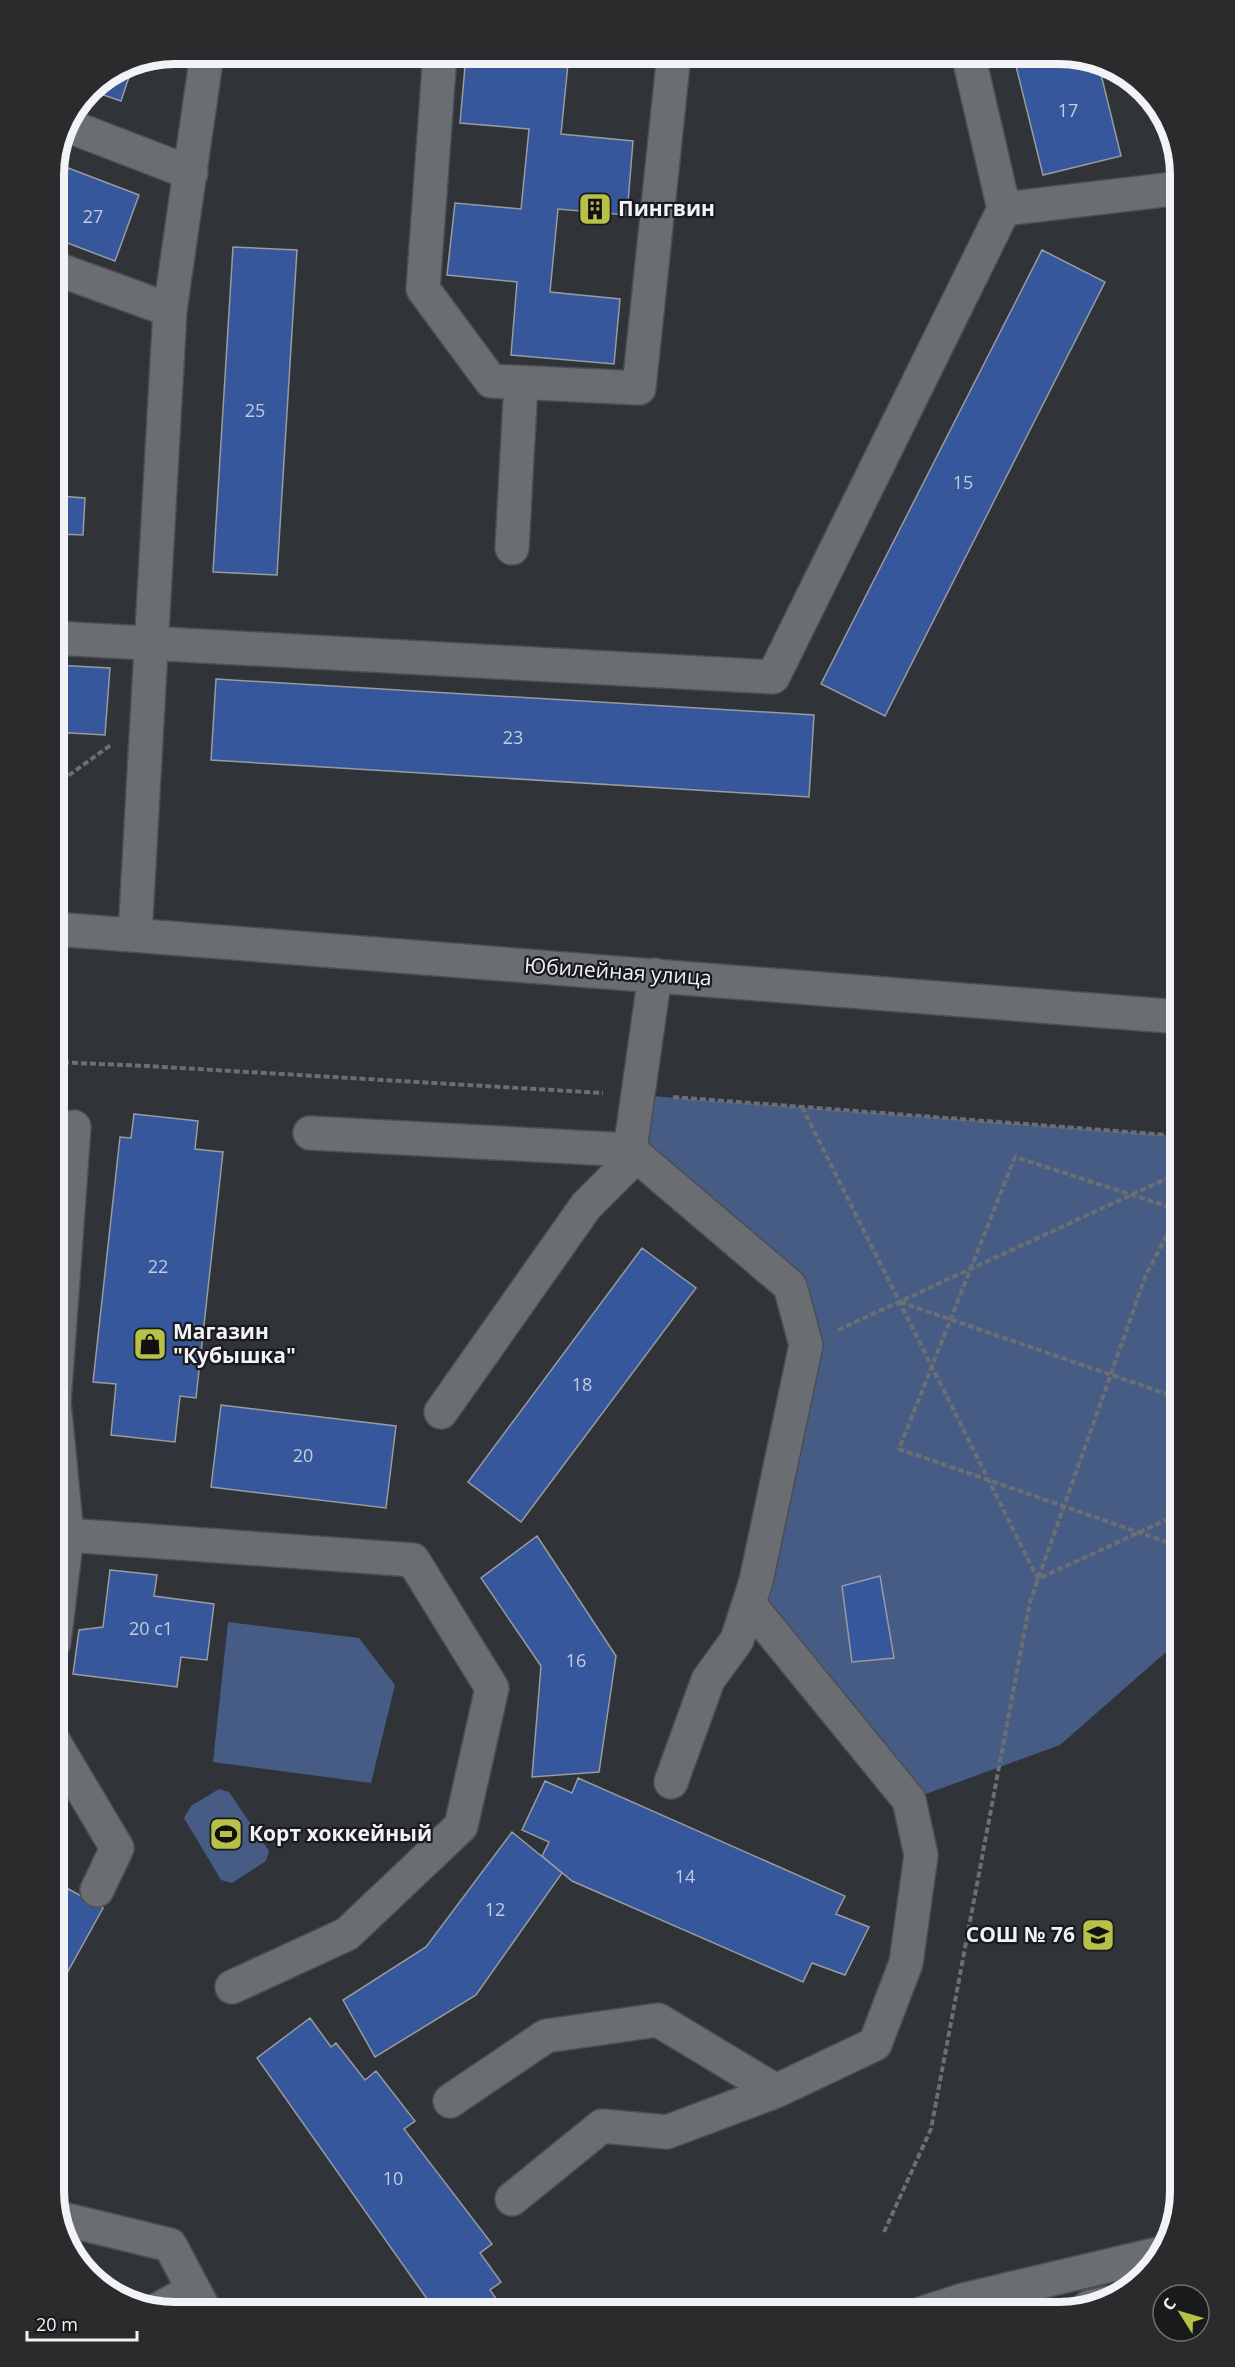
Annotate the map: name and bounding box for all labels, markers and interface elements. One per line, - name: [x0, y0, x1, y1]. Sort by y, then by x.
- house number: 17: [1058, 98, 1078, 122]
- building icon: Пингвин: [577, 191, 613, 227]
- place label: Пингвин: [618, 194, 715, 222]
- house number: 27: [83, 204, 103, 228]
- house number: 25: [245, 398, 265, 422]
- house number: 15: [953, 470, 973, 494]
- house number: 23: [503, 725, 523, 749]
- street label: Юбилейная улица: [523, 950, 713, 992]
- house number: 22: [148, 1254, 168, 1278]
- place label: Магазин "Кубышка": [173, 1317, 296, 1369]
- shop icon: Магазин "Кубышка": [132, 1326, 168, 1362]
- house number: 18: [572, 1372, 592, 1396]
- house number: 20: [293, 1443, 313, 1467]
- house number: 20 с1: [129, 1616, 173, 1640]
- house number: 16: [566, 1648, 586, 1672]
- sports icon: Корт хоккейный: [208, 1816, 244, 1852]
- place label: Корт хоккейный: [249, 1819, 432, 1847]
- house number: 14: [675, 1864, 695, 1888]
- house number: 12: [485, 1897, 505, 1921]
- school or university icon: СОШ № 76: [1080, 1917, 1116, 1953]
- place label: СОШ № 76: [966, 1920, 1075, 1948]
- house number: 10: [383, 2166, 403, 2190]
- north arrow: [1151, 2283, 1211, 2343]
- text: С: [1157, 2293, 1181, 2315]
- scale bar: [27, 2304, 136, 2342]
- text: 20 m: [36, 2312, 78, 2336]

